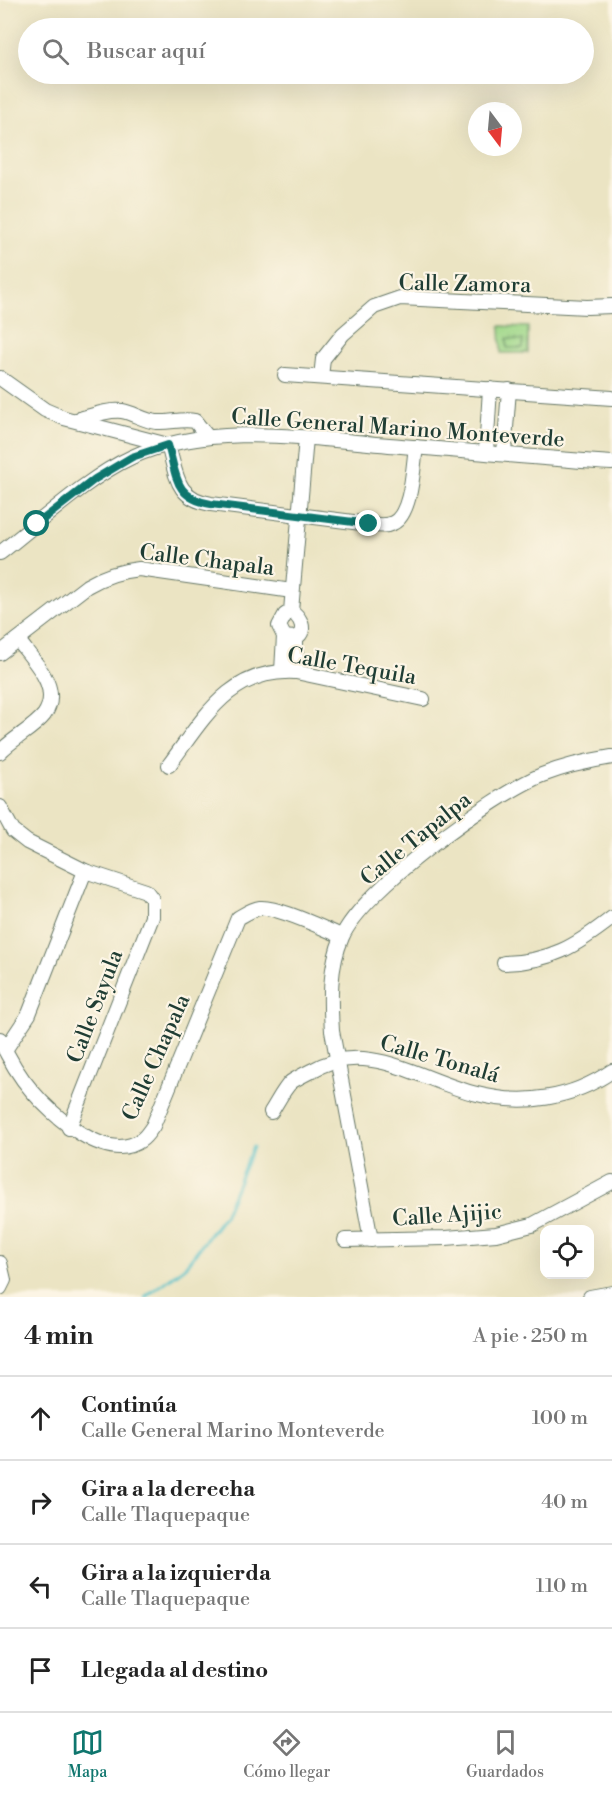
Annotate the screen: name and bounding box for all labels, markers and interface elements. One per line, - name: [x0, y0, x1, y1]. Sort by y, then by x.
- search box: [18, 18, 594, 84]
- icon: search: [39, 35, 72, 68]
- text: Buscar aquí: [87, 38, 205, 65]
- north arrow: [468, 102, 522, 156]
- street label: Calle Zamora: [398, 270, 532, 299]
- street label: Calle General Marino Monteverde: [230, 403, 565, 454]
- route start: [23, 510, 49, 536]
- route end: [355, 510, 381, 536]
- street label: Calle Chapala: [138, 539, 277, 582]
- street label: Calle Tequila: [285, 642, 419, 691]
- street label: Calle Tapalpa: [355, 786, 477, 892]
- street label: Calle Sayula: [61, 945, 130, 1067]
- street label: Calle Chapala: [116, 989, 197, 1125]
- street label: Calle Tonalá: [377, 1030, 503, 1090]
- street label: Calle Ajijic: [391, 1198, 503, 1233]
- map controls: [540, 1225, 594, 1279]
- button: locate: [540, 1225, 594, 1279]
- text: 4 min: [24, 1320, 94, 1352]
- text: A pie · 250 m: [473, 1324, 588, 1349]
- text: Continúa: [81, 1392, 177, 1419]
- icon: ahead: [24, 1402, 57, 1435]
- text: 100 m: [532, 1406, 588, 1431]
- text: Calle General Marino Monteverde: [81, 1419, 385, 1444]
- text: Gira a la derecha: [81, 1476, 255, 1503]
- icon: right: [24, 1486, 57, 1519]
- text: 40 m: [541, 1490, 588, 1515]
- text: Calle Tlaquepaque: [81, 1503, 250, 1528]
- text: Gira a la izquierda: [81, 1560, 271, 1587]
- icon: left: [24, 1570, 57, 1603]
- text: 110 m: [536, 1574, 588, 1599]
- text: Calle Tlaquepaque: [81, 1587, 250, 1612]
- icon: arrive: [24, 1654, 57, 1687]
- text: Llegada al destino: [81, 1657, 268, 1684]
- tab: Mapa: [68, 1726, 107, 1782]
- tab: Cómo llegar: [243, 1726, 330, 1782]
- tab: Guardados: [466, 1726, 544, 1782]

